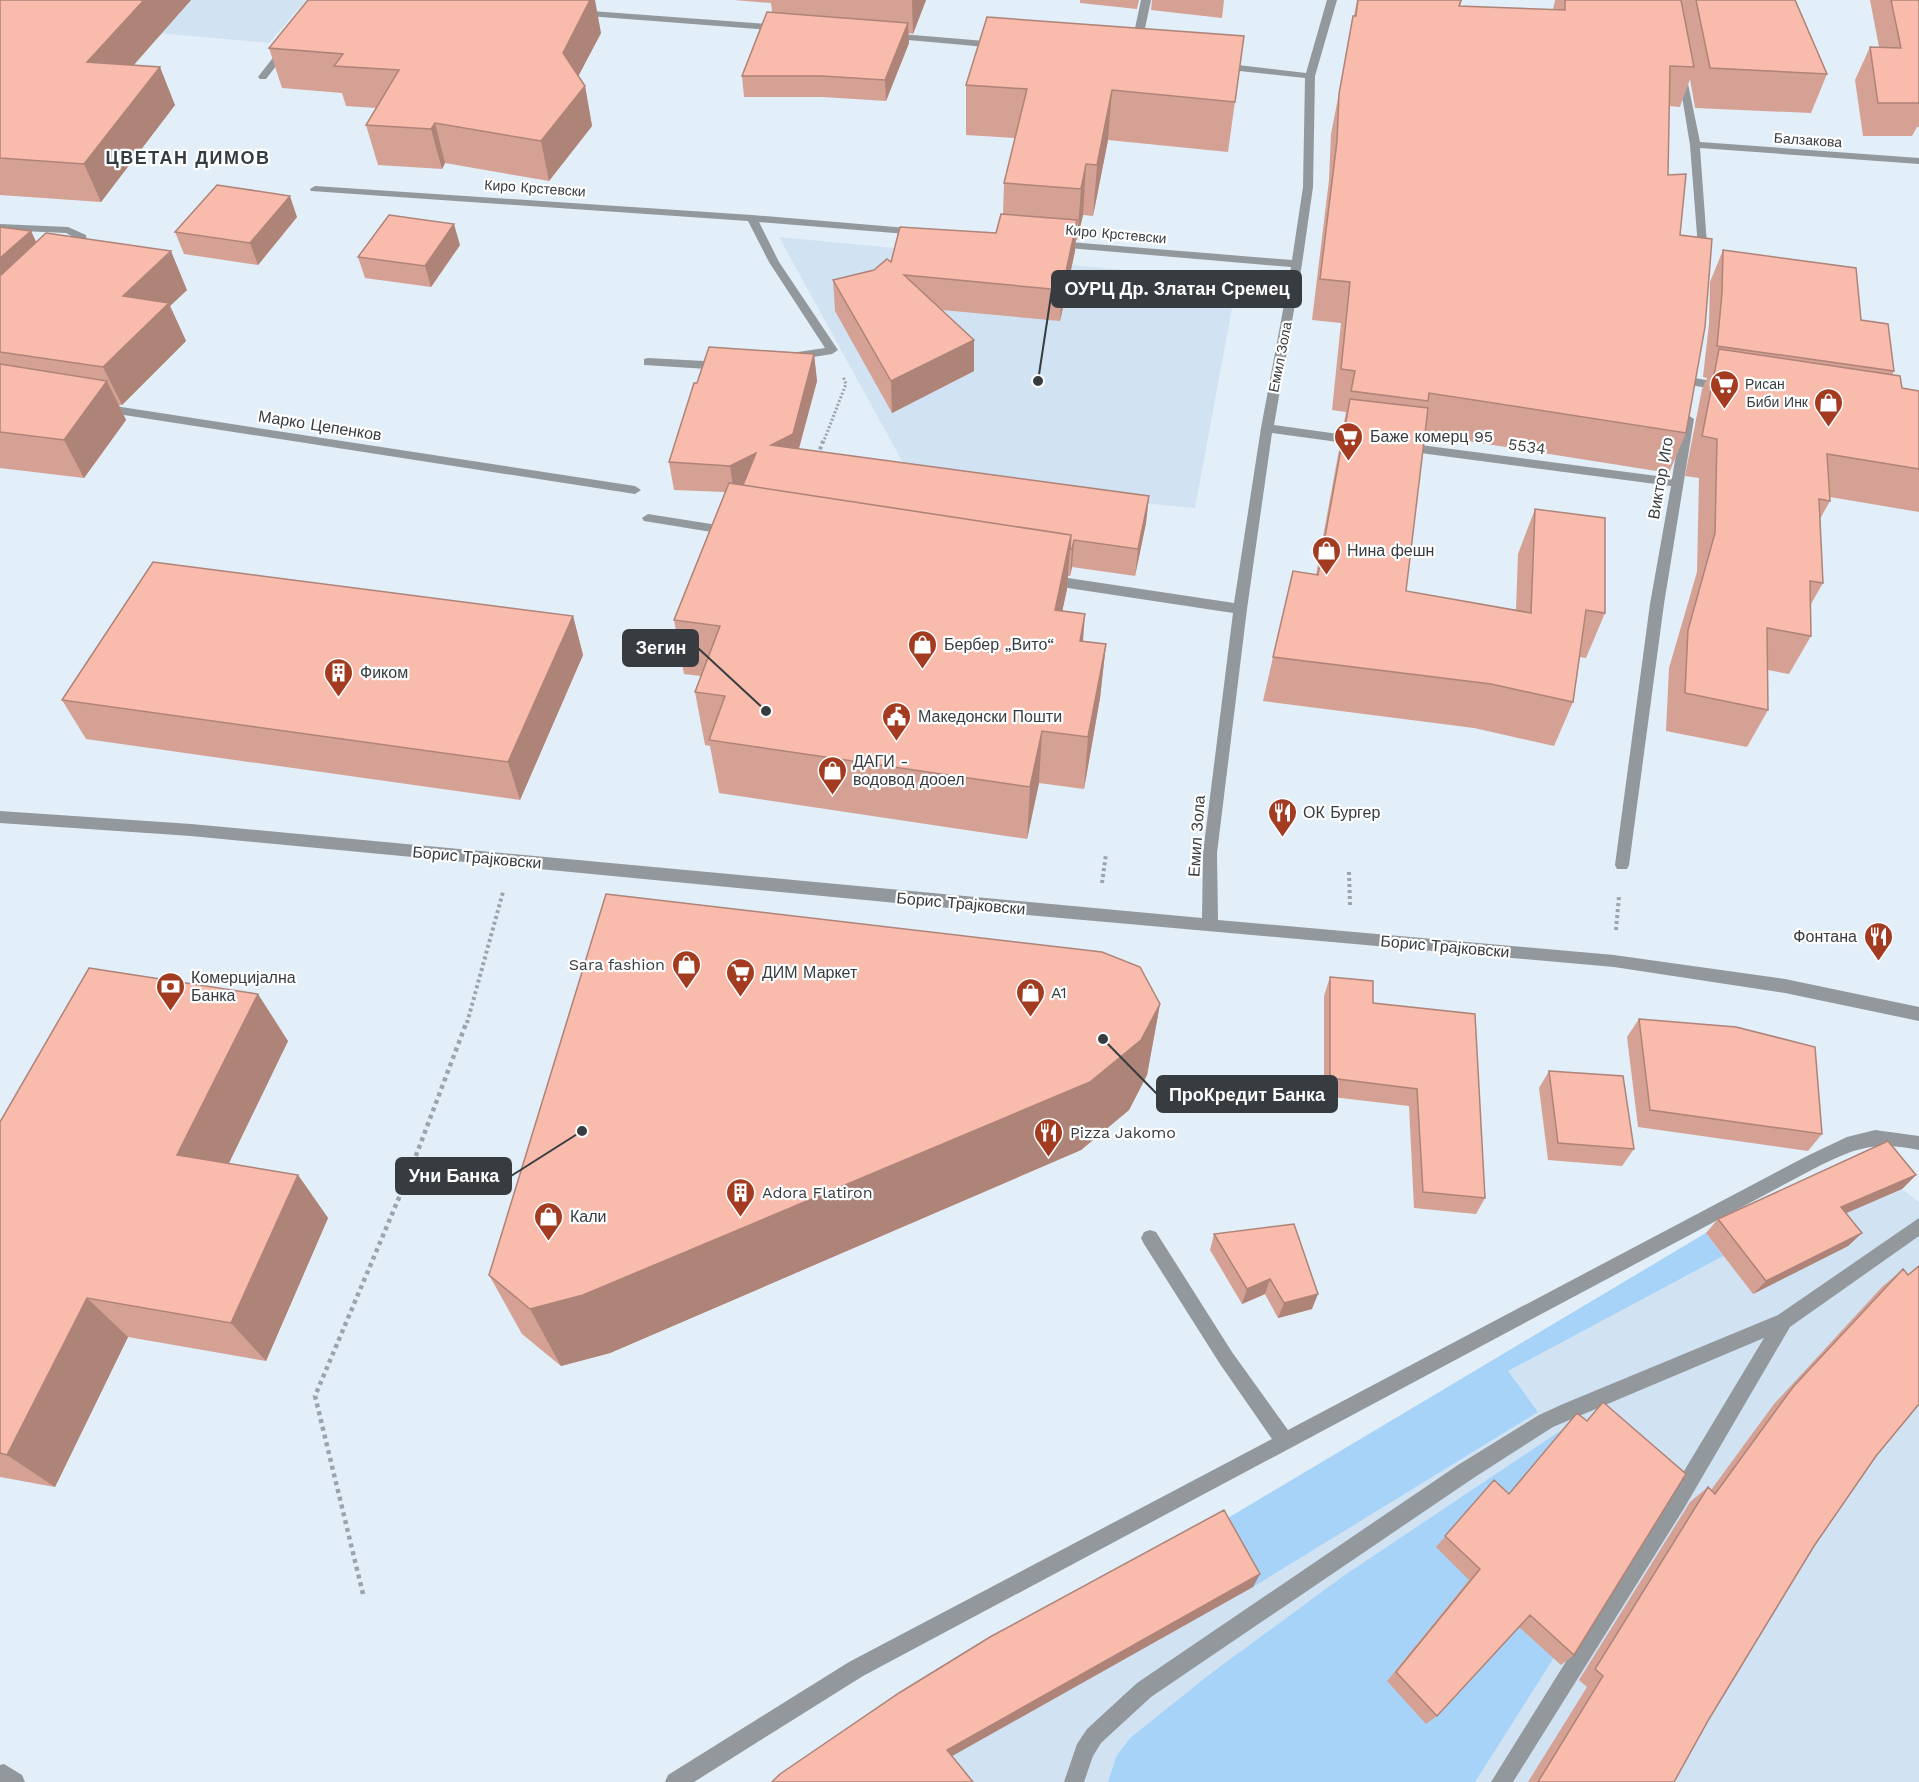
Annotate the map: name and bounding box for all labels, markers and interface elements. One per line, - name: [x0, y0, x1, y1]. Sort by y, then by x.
- street label: Балзакова: [1773, 130, 1843, 150]
- district label: ЦВЕТАН ДИМОВ: [106, 147, 270, 168]
- street label: Киро Крстевски: [484, 176, 586, 200]
- street label: Киро Крстевски: [1065, 222, 1167, 246]
- callout: ОУРЦ Др. Златан Сремец: [1052, 271, 1301, 307]
- text: ОУРЦ Др. Златан Сремец: [1065, 278, 1289, 299]
- street label: Емил Зола: [1265, 320, 1295, 394]
- supermarket icon: Рисан: [1708, 368, 1740, 410]
- place label: Рисан: [1745, 376, 1785, 392]
- shop icon: Биби Инк: [1813, 386, 1845, 428]
- place label: Биби Инк: [1746, 394, 1809, 410]
- street label: Марко Цепенков: [257, 406, 383, 445]
- supermarket icon: Баже комерц 95: [1333, 420, 1365, 462]
- place label: Баже комерц 95: [1370, 427, 1493, 446]
- street label: 5534: [1507, 434, 1547, 459]
- street label: Виктор Иго: [1644, 435, 1677, 521]
- shop icon: Нина фешн: [1310, 534, 1342, 576]
- place label: Нина фешн: [1347, 541, 1434, 560]
- shop icon: Бербер „Вито“: [907, 628, 939, 670]
- callout: Зегин: [623, 630, 698, 666]
- place label: Бербер „Вито“: [944, 635, 1054, 654]
- text: Зегин: [636, 637, 686, 658]
- building icon: Фиком: [323, 656, 355, 698]
- place label: Фиком: [360, 663, 408, 682]
- public building icon: Македонски Пошти: [881, 700, 913, 742]
- place label: Македонски Пошти: [918, 707, 1062, 726]
- place label: ДАГИ - водовод дооел: [853, 752, 965, 789]
- shop icon: ДАГИ - водовод дооел: [816, 754, 848, 796]
- street label: Емил Зола: [1184, 794, 1209, 878]
- restaurant icon: ОК Бургер: [1266, 796, 1298, 838]
- place label: ОК Бургер: [1303, 803, 1380, 822]
- street label: Борис Трајковски: [412, 842, 542, 873]
- street label: Борис Трајковски: [896, 888, 1026, 919]
- restaurant icon: Фонтана: [1862, 920, 1894, 962]
- place label: Фонтана: [1793, 927, 1857, 946]
- street label: Борис Трајковски: [1380, 931, 1510, 962]
- shop icon: Sara fashion: [670, 948, 702, 990]
- place label: Sara fashion: [569, 955, 665, 974]
- supermarket icon: ДИМ Маркет: [725, 956, 757, 998]
- place label: ДИМ Маркет: [762, 963, 858, 982]
- place label: Комерцијална Банка: [191, 968, 296, 1005]
- bank icon: Комерцијална Банка: [154, 970, 186, 1012]
- shop icon: A1: [1014, 976, 1046, 1018]
- place label: A1: [1051, 983, 1067, 1002]
- callout: ПроКредит Банка: [1157, 1076, 1337, 1112]
- text: ПроКредит Банка: [1169, 1084, 1326, 1105]
- restaurant icon: Pizza Jakomo: [1033, 1116, 1065, 1158]
- place label: Pizza Jakomo: [1070, 1123, 1176, 1142]
- callout: Уни Банка: [396, 1158, 511, 1194]
- text: Уни Банка: [409, 1165, 500, 1186]
- building icon: Adora Flatiron: [725, 1176, 757, 1218]
- place label: Adora Flatiron: [762, 1183, 873, 1202]
- shop icon: Кали: [533, 1200, 565, 1242]
- place label: Кали: [570, 1207, 607, 1226]

